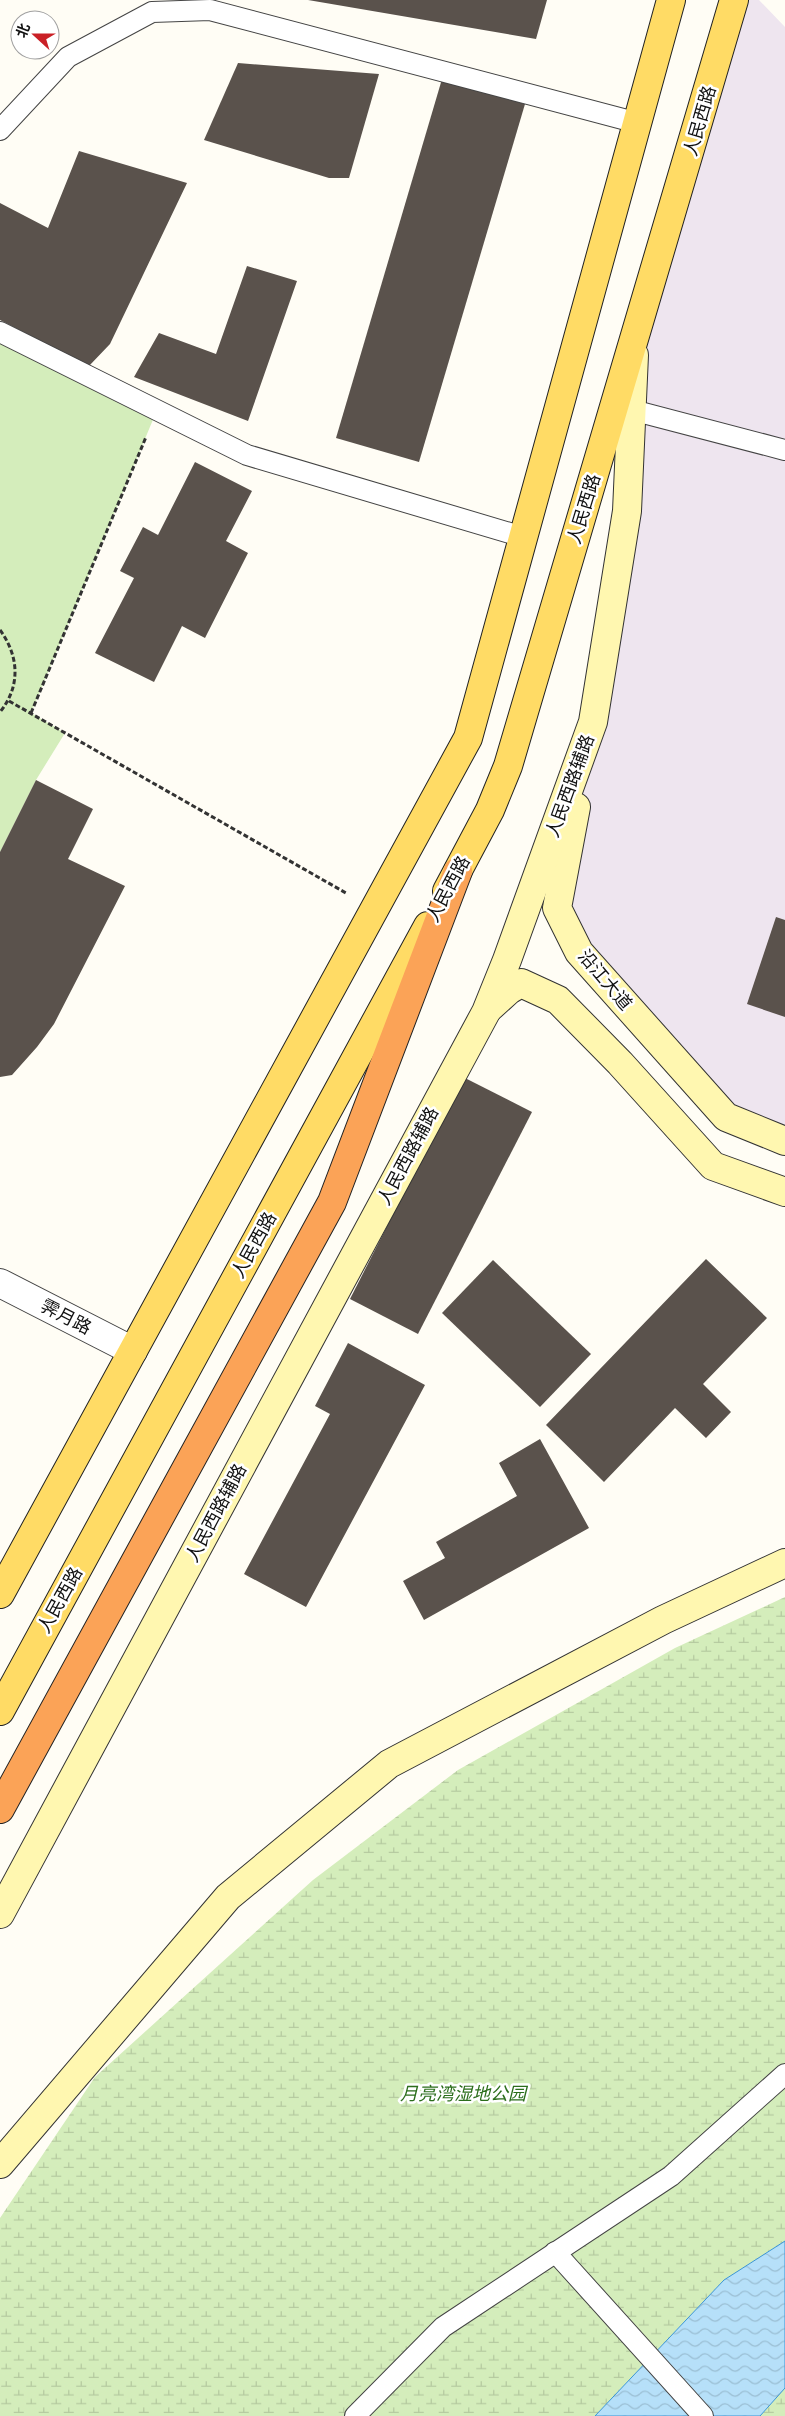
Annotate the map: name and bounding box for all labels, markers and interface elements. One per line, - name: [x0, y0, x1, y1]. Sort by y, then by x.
- north arrow: [10, 10, 60, 60]
- text: 北: [10, 20, 34, 40]
- street label: 人民西路: [676, 82, 720, 159]
- street label: 人民西路: [559, 470, 605, 547]
- street label: 人民西路辅路: [537, 730, 599, 841]
- street label: 人民西路: [418, 850, 475, 926]
- street label: 沿江大道: [573, 943, 640, 1015]
- street label: 人民西路辅路: [369, 1101, 443, 1209]
- street label: 人民西路: [223, 1206, 281, 1282]
- street label: 霁月路: [37, 1291, 97, 1339]
- street label: 人民西路辅路: [177, 1458, 251, 1566]
- street label: 人民西路: [29, 1561, 87, 1637]
- park label: 月亮湾湿地公园: [400, 2079, 529, 2105]

